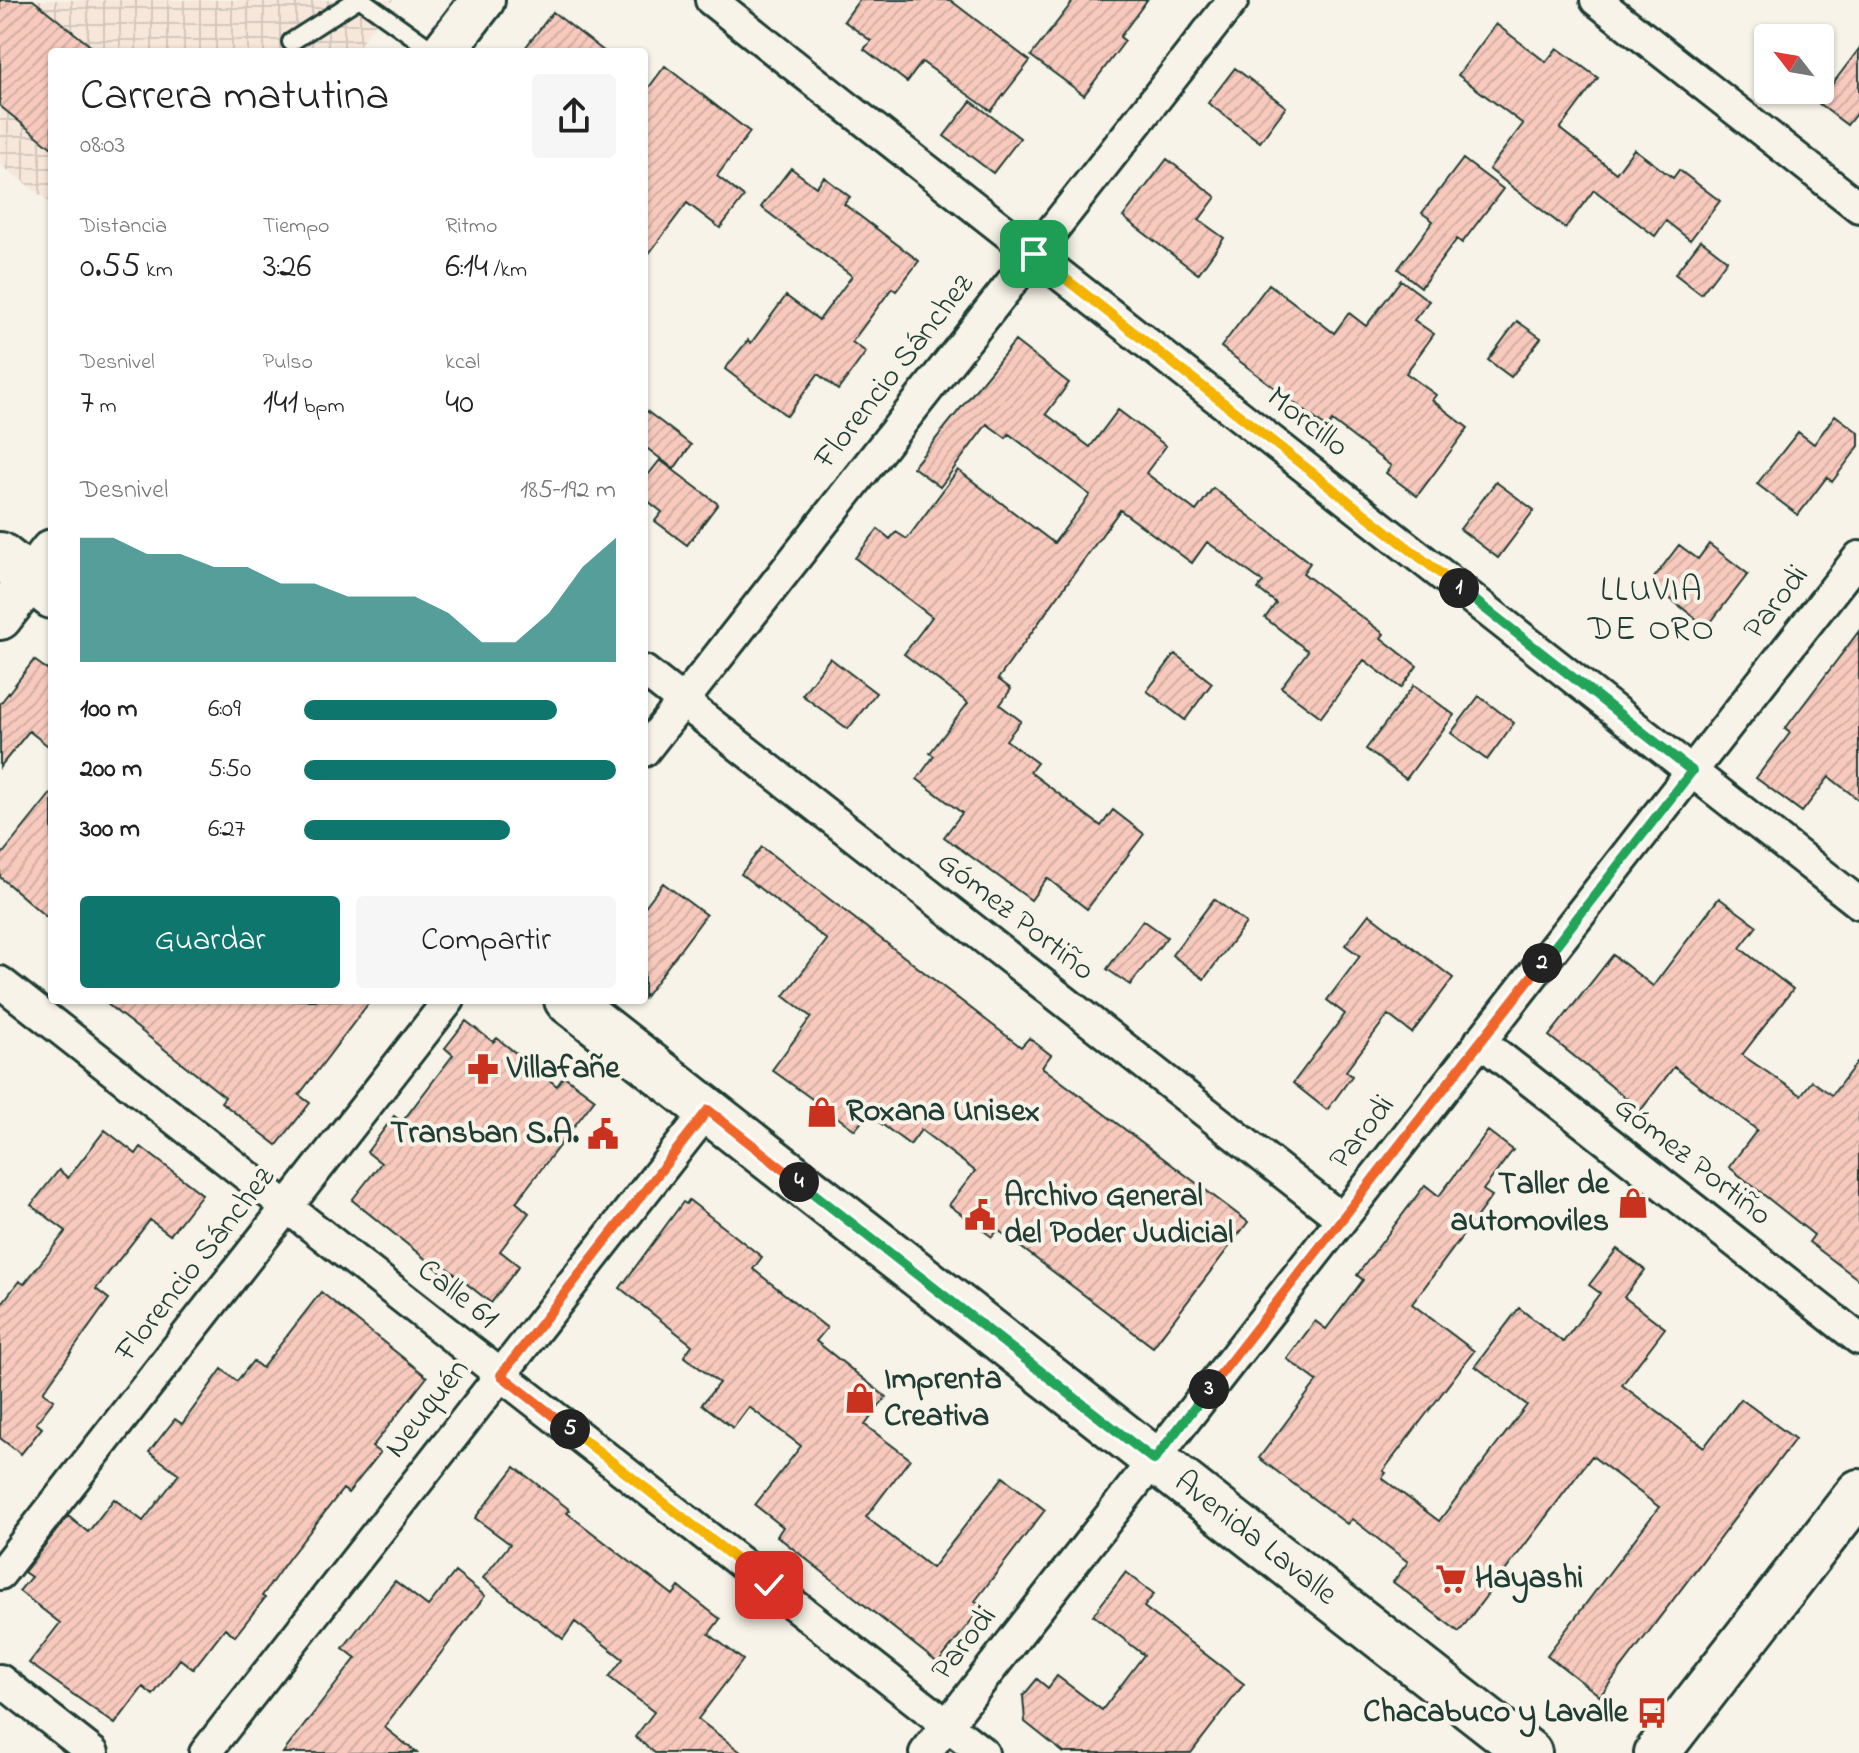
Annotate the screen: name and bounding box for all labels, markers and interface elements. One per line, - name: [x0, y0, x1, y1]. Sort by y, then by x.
- north arrow: [1754, 24, 1834, 104]
- map controls: [1754, 24, 1834, 104]
- text: Carrera matutina: [80, 65, 389, 129]
- button: share: [532, 74, 616, 158]
- text: 08:03: [80, 127, 125, 165]
- text: Distancia: [80, 211, 167, 243]
- text: Tiempo: [263, 211, 330, 243]
- text: Ritmo: [445, 211, 497, 243]
- pin: [1000, 220, 1068, 288]
- icon: arrive: [1012, 232, 1056, 276]
- text: 0.55: [80, 243, 141, 293]
- text: 3:26: [263, 243, 311, 293]
- text: 6:14: [445, 243, 488, 293]
- text: km: [141, 255, 173, 287]
- text: /km: [488, 255, 527, 287]
- street label: Florencio Sánchez: [803, 264, 987, 481]
- text: Desnivel: [80, 347, 155, 379]
- text: Pulso: [263, 347, 313, 379]
- text: kcal: [445, 347, 480, 379]
- street label: Morcillo: [1256, 376, 1358, 470]
- text: 7: [80, 379, 94, 429]
- text: 141: [263, 379, 298, 429]
- text: 40: [445, 379, 474, 429]
- text: m: [94, 391, 117, 423]
- text: bpm: [298, 391, 344, 423]
- text: Desnivel: [80, 472, 168, 510]
- text: 185–192 m: [520, 472, 616, 510]
- street label: Parodi: [1733, 555, 1821, 651]
- district label: LLUVIA DE ORO: [1587, 567, 1716, 656]
- pin: 1: [1439, 568, 1479, 608]
- text: 1: [1456, 572, 1463, 604]
- text: 100 m: [80, 691, 137, 729]
- text: 6:09: [208, 691, 241, 729]
- text: 200 m: [80, 751, 142, 789]
- text: 5:50: [208, 751, 251, 789]
- text: 300 m: [80, 811, 140, 849]
- text: 6:27: [208, 811, 245, 849]
- street label: Gómez Portiño: [926, 840, 1104, 994]
- button: Guardar: [80, 896, 340, 988]
- button: Compartir: [356, 896, 616, 988]
- pin: 2: [1522, 943, 1562, 983]
- text: 2: [1537, 947, 1547, 979]
- place label: Villafañe: [506, 1046, 621, 1093]
- pharmacy icon: Villafañe: [466, 1052, 500, 1086]
- street label: Parodi: [1319, 1085, 1407, 1181]
- street label: Gómez Portiño: [1603, 1085, 1781, 1239]
- place label: Roxana Unisex: [846, 1089, 1040, 1136]
- shop icon: Roxana Unisex: [805, 1095, 839, 1129]
- place label: Transban S.A.: [390, 1111, 579, 1158]
- public building icon: Transban S.A.: [586, 1117, 620, 1151]
- street label: Florencio Sánchez: [104, 1157, 288, 1374]
- pin: 4: [779, 1162, 819, 1202]
- place label: Taller de automoviles: [1451, 1162, 1611, 1246]
- text: 4: [794, 1166, 804, 1198]
- place label: Archivo General del Poder Judicial: [1004, 1174, 1233, 1258]
- shop icon: Taller de automoviles: [1616, 1186, 1650, 1220]
- public building icon: Archivo General del Poder Judicial: [963, 1198, 997, 1232]
- street label: Calle 61: [406, 1248, 508, 1342]
- street label: Neuquén: [374, 1349, 482, 1469]
- place label: Imprenta Creativa: [884, 1357, 1002, 1441]
- pin: 3: [1189, 1369, 1229, 1409]
- text: 3: [1204, 1373, 1214, 1405]
- shop icon: Imprenta Creativa: [843, 1381, 877, 1415]
- pin: 5: [550, 1409, 590, 1449]
- text: 5: [564, 1413, 576, 1445]
- street label: Avenida Lavalle: [1164, 1460, 1347, 1618]
- pin: [735, 1551, 803, 1619]
- place label: Hayashi: [1475, 1556, 1583, 1604]
- supermarket icon: Hayashi: [1434, 1562, 1468, 1596]
- icon: check: [747, 1563, 791, 1607]
- street label: Parodi: [921, 1596, 1009, 1692]
- place label: Chacabuco y Lavalle: [1363, 1690, 1630, 1738]
- bus stop icon: Chacabuco y Lavalle: [1635, 1696, 1669, 1730]

